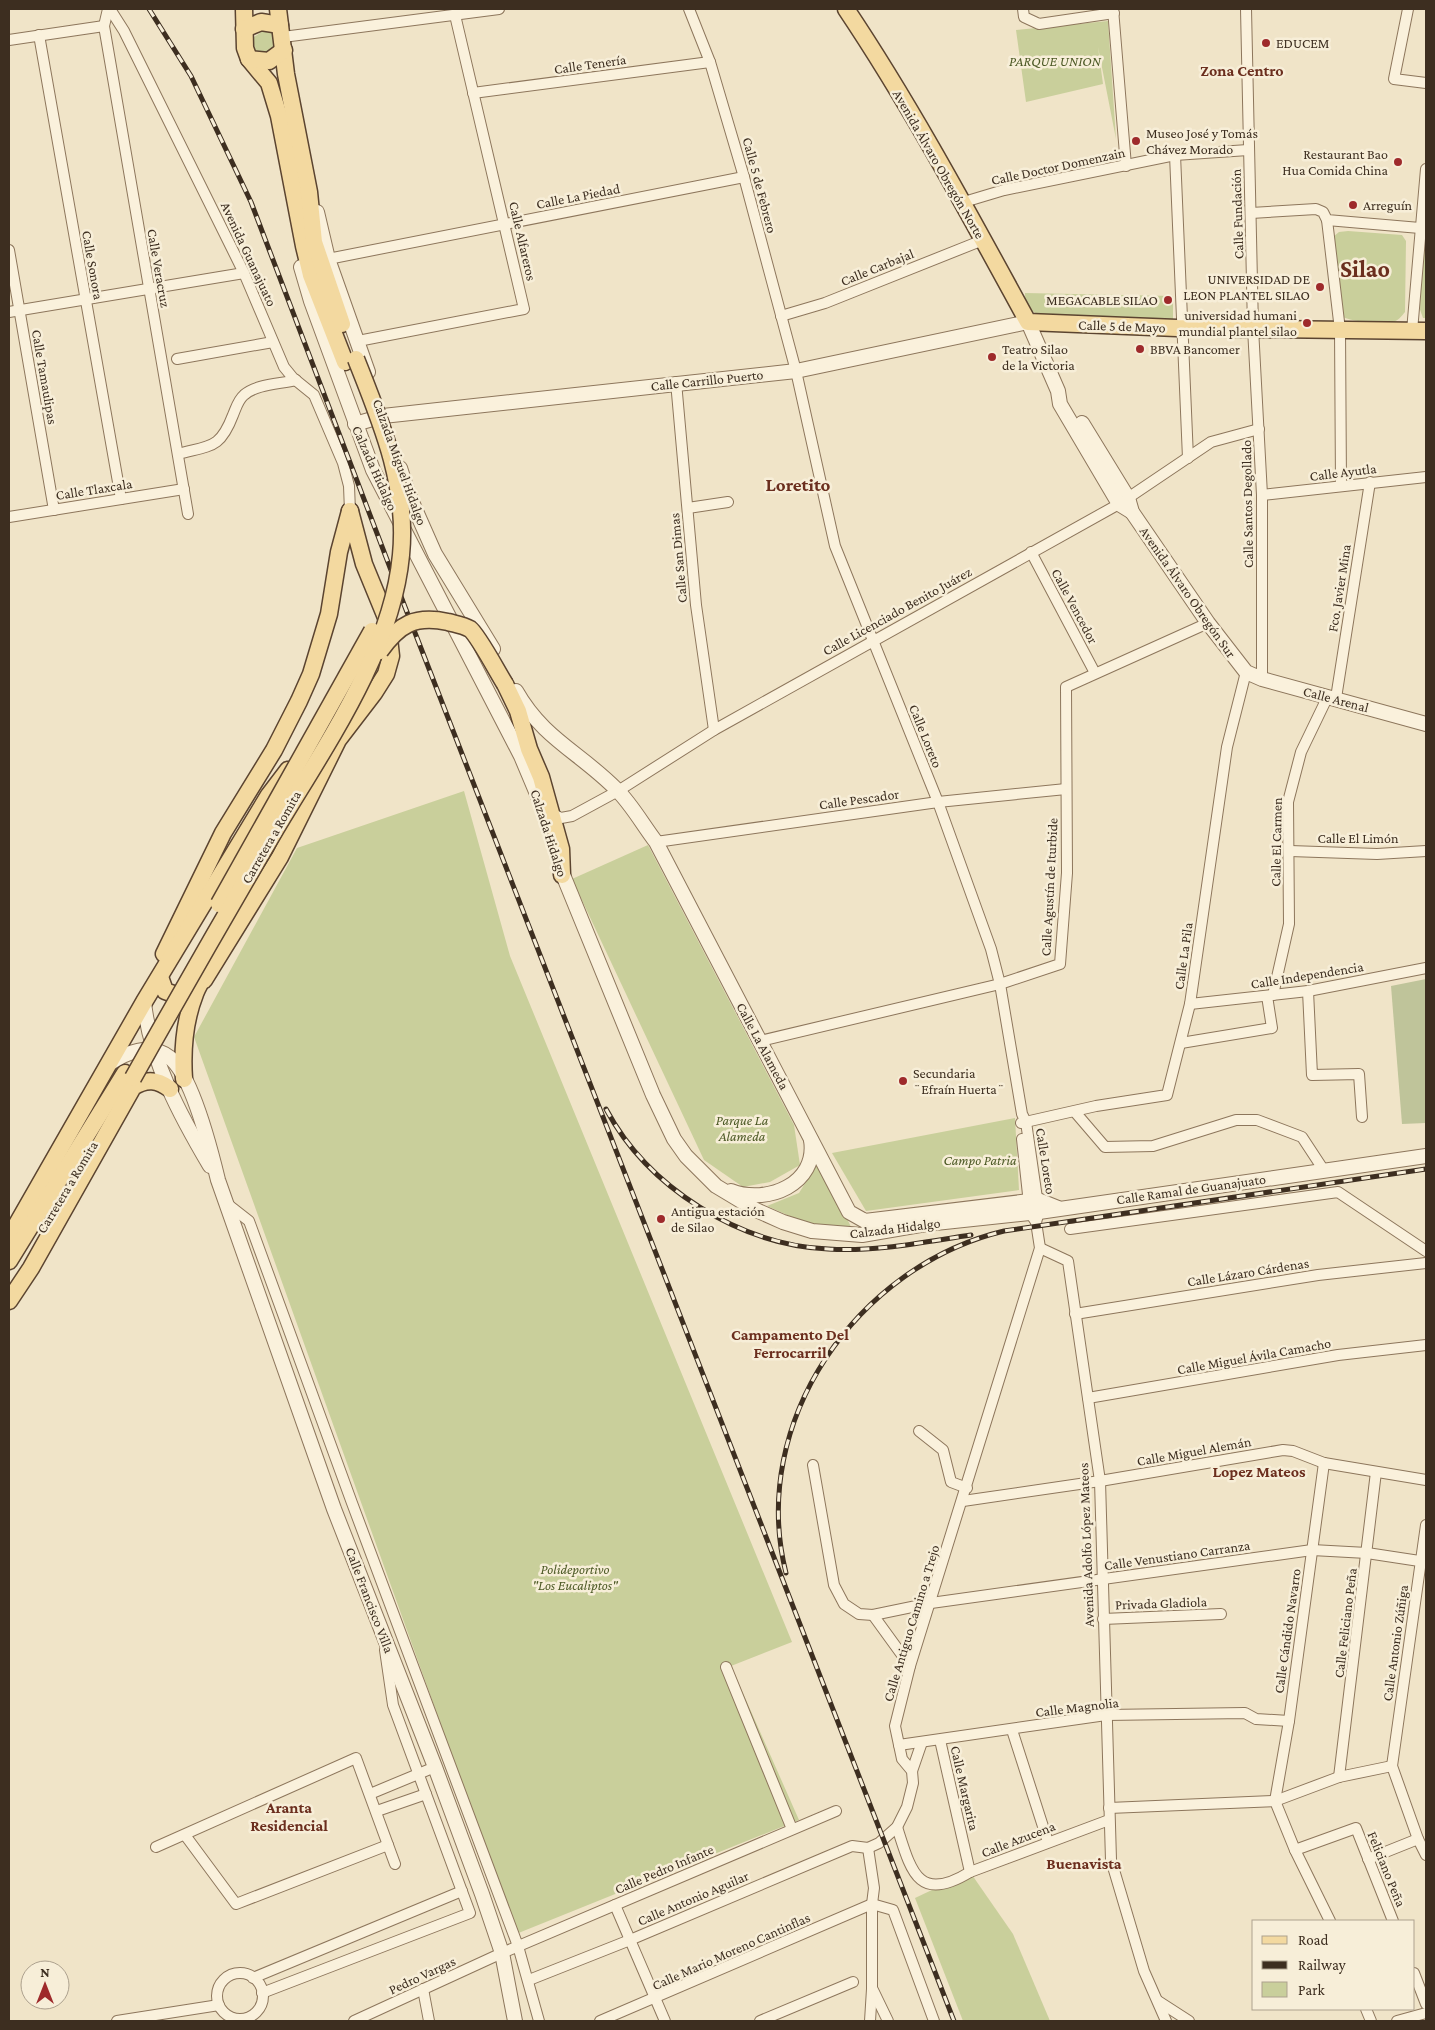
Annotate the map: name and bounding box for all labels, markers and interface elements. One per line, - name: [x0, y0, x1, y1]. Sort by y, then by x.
- place label: EDUCEM: [1276, 35, 1329, 51]
- marker: EDUCEM: [1260, 37, 1272, 49]
- street label: Calle Tenería: [553, 51, 628, 77]
- park label: PARQUE UNION: [1009, 53, 1102, 69]
- district label: Zona Centro: [1200, 62, 1284, 79]
- street label: Avenida Álvaro Obregón Norte: [890, 87, 988, 241]
- place label: Museo José y Tomás Chávez Morado: [1146, 125, 1258, 157]
- street label: Calle 5 de Febrero: [740, 135, 780, 235]
- marker: Museo José y Tomás Chávez Morado: [1130, 135, 1142, 147]
- street label: Calle Doctor Domenzain: [989, 144, 1127, 188]
- place label: Restaurant Bao Hua Comida China: [1282, 146, 1389, 178]
- marker: Restaurant Bao Hua Comida China: [1392, 156, 1404, 168]
- street label: Calle Fundación: [1227, 168, 1247, 259]
- street label: Calle La Piedad: [535, 180, 622, 212]
- place label: Arreguín: [1363, 197, 1413, 213]
- street label: Avenida Guanajuato: [217, 199, 280, 309]
- marker: Arreguín: [1347, 199, 1359, 211]
- street label: Calle Alfareros: [506, 200, 540, 282]
- street label: Calle Veracruz: [144, 227, 174, 309]
- street label: Calle Sonora: [79, 229, 107, 301]
- street label: Calle Carbajal: [838, 245, 917, 290]
- district label: Silao: [1340, 255, 1390, 282]
- place label: UNIVERSIDAD DE LEON PLANTEL SILAO: [1183, 271, 1310, 303]
- marker: UNIVERSIDAD DE LEON PLANTEL SILAO: [1314, 281, 1326, 293]
- place label: MEGACABLE SILAO: [1046, 292, 1158, 308]
- marker: MEGACABLE SILAO: [1162, 294, 1174, 306]
- place label: universidad humani mundial plantel silao: [1179, 307, 1297, 339]
- street label: Calle 5 de Mayo: [1078, 316, 1166, 336]
- marker: universidad humani mundial plantel silao: [1301, 317, 1313, 329]
- street label: Calle Tamaulipas: [29, 328, 61, 426]
- place label: Teatro Silao de la Victoria: [1002, 341, 1075, 373]
- place label: BBVA Bancomer: [1150, 341, 1240, 357]
- marker: BBVA Bancomer: [1134, 343, 1146, 355]
- marker: Teatro Silao de la Victoria: [986, 351, 998, 363]
- street label: Calle Carrillo Puerto: [650, 366, 764, 394]
- street label: Calzada Miguel Hidalgo: [370, 397, 430, 527]
- street label: Calzada Hidalgo: [349, 423, 401, 513]
- street label: Calle Santos Degollado: [1238, 440, 1256, 568]
- street label: Calle Ayutla: [1309, 460, 1378, 484]
- district label: Loretito: [766, 474, 831, 495]
- street label: Calle Tlaxcala: [55, 475, 134, 503]
- street label: Calle San Dimas: [666, 512, 690, 604]
- street label: Avenida Álvaro Obregón Sur: [1137, 523, 1239, 661]
- street label: Fco. Javier Mina: [1324, 542, 1354, 633]
- street label: Calle Licenciado Benito Juárez: [820, 563, 974, 659]
- street label: Calle Vencedor: [1048, 566, 1102, 646]
- street label: Calle Arenal: [1301, 683, 1371, 716]
- street label: Calle Loreto: [906, 702, 946, 770]
- street label: Calle Pescador: [818, 785, 900, 813]
- street label: Carretera a Romita: [238, 787, 304, 886]
- street label: Calzada Hidalgo: [527, 787, 571, 879]
- street label: Calle El Carmen: [1267, 797, 1285, 887]
- street label: Calle Agustín de Iturbide: [1037, 817, 1061, 957]
- street label: Calle El Limón: [1317, 830, 1399, 846]
- street label: Calle La Pila: [1170, 921, 1196, 991]
- street label: Calle Independencia: [1249, 958, 1365, 992]
- street label: Calle La Alameda: [733, 1000, 793, 1093]
- place label: Secundaria ¨Efraín Huerta¨: [913, 1065, 1005, 1097]
- marker: Secundaria ¨Efraín Huerta¨: [897, 1075, 909, 1087]
- park label: Parque La Alameda: [716, 1112, 769, 1144]
- street label: Calle Loreto: [1033, 1127, 1059, 1195]
- street label: Carretera a Romita: [33, 1138, 101, 1236]
- park label: Campo Patria: [943, 1152, 1017, 1168]
- street label: Calle Ramal de Guanajuato: [1115, 1171, 1267, 1208]
- place label: Antigua estación de Silao: [671, 1203, 765, 1235]
- marker: Antigua estación de Silao: [655, 1213, 667, 1225]
- street label: Calzada Hidalgo: [849, 1214, 941, 1242]
- street label: Calle Lázaro Cárdenas: [1186, 1254, 1310, 1290]
- district label: Campamento Del Ferrocarril: [731, 1326, 849, 1361]
- street label: Calle Miguel Ávila Camacho: [1176, 1335, 1332, 1377]
- street label: Calle Miguel Alemán: [1136, 1433, 1253, 1469]
- street label: Avenida Adolfo López Mateos: [1075, 1462, 1097, 1628]
- district label: Lopez Mateos: [1212, 1463, 1306, 1480]
- street label: Calle Venustiano Carranza: [1103, 1537, 1252, 1573]
- street label: Calle Antiguo Camino a Trejo: [880, 1543, 943, 1704]
- street label: Calle Francisco Villa: [342, 1545, 398, 1656]
- park label: Polideportivo "Los Eucaliptos": [532, 1561, 619, 1593]
- street label: Calle Cándido Navarro: [1270, 1567, 1304, 1694]
- street label: Calle Feliciano Peña: [1330, 1567, 1360, 1679]
- street label: Calle Antonio Zúñiga: [1379, 1583, 1411, 1702]
- street label: Privada Gladiola: [1115, 1593, 1208, 1613]
- street label: Calle Magnolia: [1034, 1694, 1120, 1720]
- street label: Calle Margarita: [947, 1744, 983, 1832]
- district label: Aranta Residencial: [250, 1799, 328, 1834]
- street label: Calle Azucena: [979, 1817, 1058, 1860]
- street label: Feliciano Peña: [1365, 1829, 1410, 1910]
- street label: Calle Pedro Infante: [612, 1841, 716, 1897]
- district label: Buenavista: [1046, 1855, 1122, 1872]
- street label: Calle Antonio Aguilar: [635, 1867, 751, 1929]
- street label: Calle Mario Moreno Cantinflas: [650, 1909, 812, 1993]
- legend: [1252, 1920, 1415, 2010]
- text: Road: [1298, 1932, 1329, 1948]
- street label: Pedro Vargas: [386, 1953, 458, 1997]
- text: Railway: [1298, 1957, 1346, 1974]
- north arrow: [20, 1960, 70, 2010]
- text: N: [40, 1964, 50, 1980]
- text: Park: [1298, 1982, 1325, 1998]

